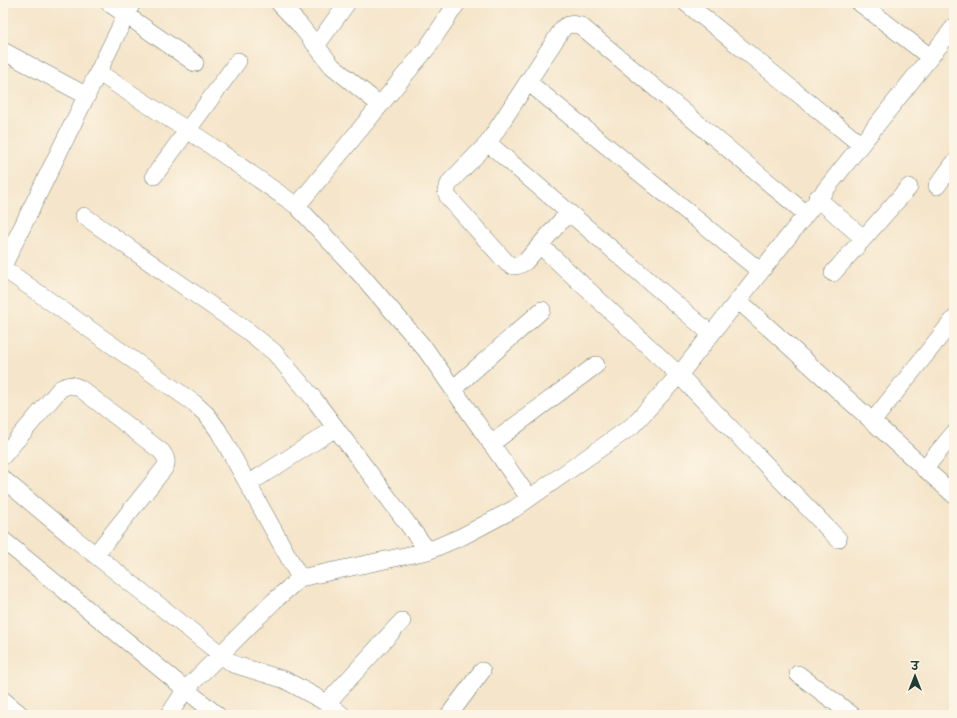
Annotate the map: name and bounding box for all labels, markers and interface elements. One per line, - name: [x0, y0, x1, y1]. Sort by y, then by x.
- north arrow: [895, 656, 935, 696]
- text: उ: [910, 657, 920, 676]

